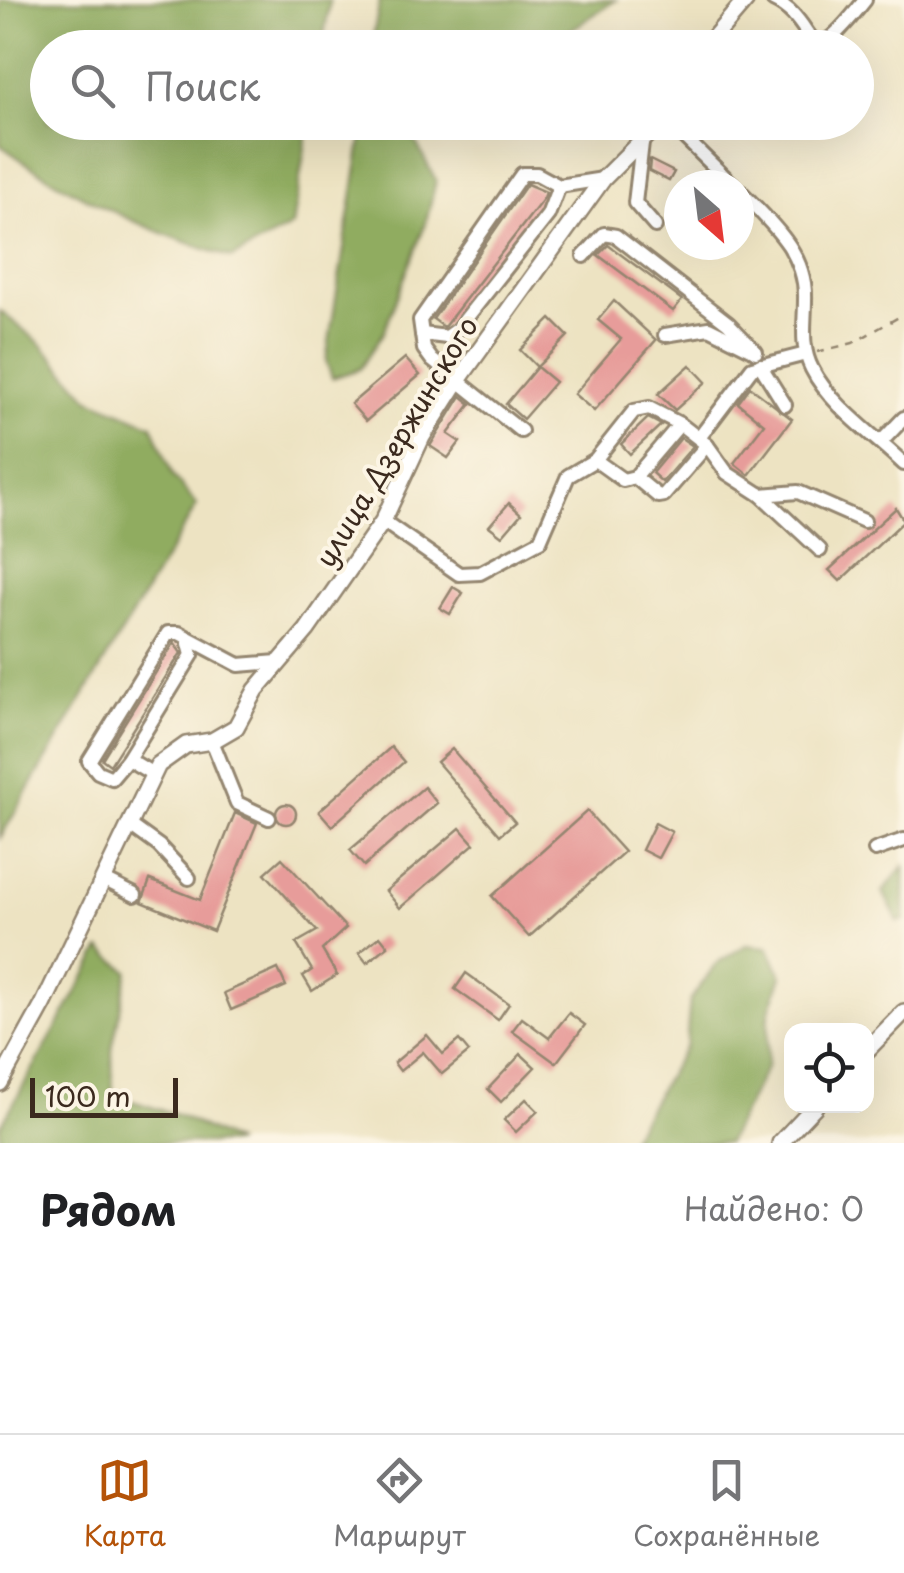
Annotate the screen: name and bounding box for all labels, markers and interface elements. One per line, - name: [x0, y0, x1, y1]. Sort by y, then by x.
- search box: [30, 30, 874, 140]
- text: Поиск: [145, 57, 260, 114]
- icon: search: [65, 58, 120, 113]
- north arrow: [664, 170, 754, 260]
- street label: улица Дзержинского: [304, 307, 488, 575]
- map controls: [784, 1023, 874, 1113]
- button: locate: [784, 1023, 874, 1113]
- scale bar: [30, 1073, 178, 1118]
- text: 100 m: [45, 1074, 131, 1117]
- text: Рядом: [40, 1177, 177, 1240]
- text: Найдено: 0: [684, 1184, 864, 1232]
- tab: Карта: [84, 1453, 166, 1556]
- tab: Маршрут: [333, 1453, 466, 1556]
- tab: Сохранённые: [633, 1453, 820, 1556]

